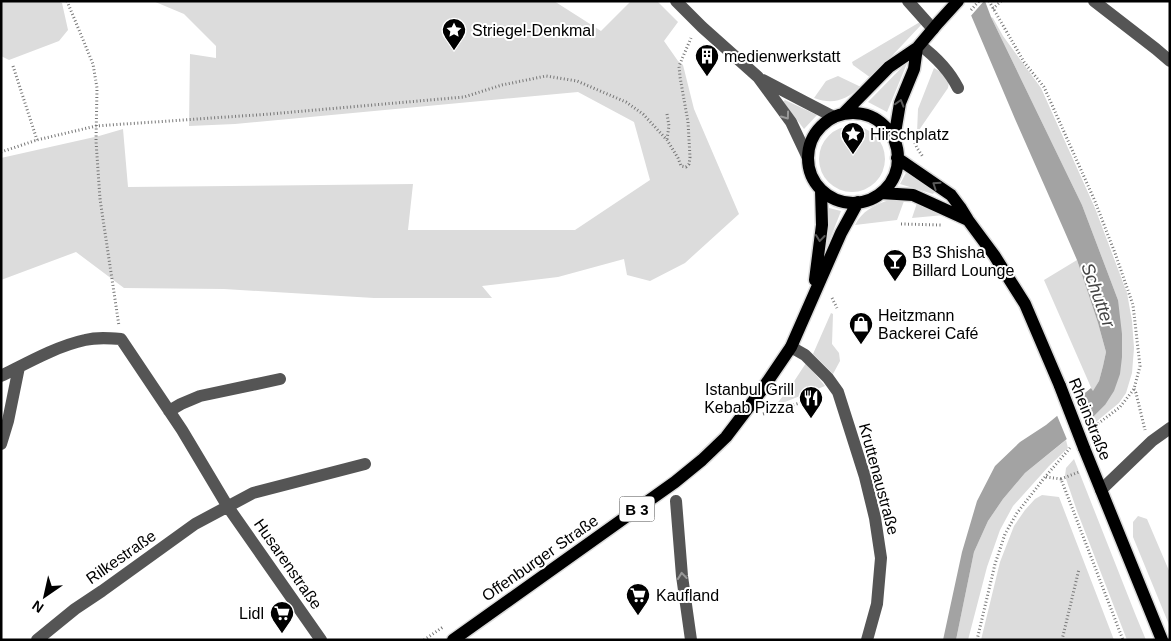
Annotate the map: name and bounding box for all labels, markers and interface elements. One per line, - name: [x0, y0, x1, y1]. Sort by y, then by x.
- place icon: Striegel-Denkmal: [441, 17, 467, 51]
- place label: Striegel-Denkmal: [472, 22, 595, 39]
- building icon: medienwerkstatt: [694, 43, 720, 77]
- place label: medienwerkstatt: [724, 48, 841, 65]
- one-way arrow: [895, 100, 905, 108]
- one-way arrow: [780, 110, 789, 120]
- place icon: Hirschplatz: [840, 121, 866, 155]
- place label: Hirschplatz: [870, 126, 949, 143]
- one-way arrow: [933, 182, 942, 191]
- one-way arrow: [815, 234, 826, 242]
- place label: B3 Shisha Billard Lounge: [912, 244, 1014, 279]
- bar icon: B3 Shisha Billard Lounge: [882, 248, 908, 282]
- water label: Schutter: [1077, 260, 1119, 331]
- place label: Heitzmann Backerei Café: [878, 307, 979, 342]
- shop icon: Heitzmann Backerei Café: [848, 311, 874, 345]
- street label: Rheinstraße: [1066, 375, 1114, 463]
- place label: Istanbul Grill Kebab Pizza: [704, 381, 794, 416]
- restaurant icon: Istanbul Grill Kebab Pizza: [798, 385, 824, 419]
- street label: Kruttenaustraße: [856, 421, 902, 537]
- road number: B 3: [620, 496, 654, 522]
- street label: Offenburger Straße: [479, 512, 601, 604]
- street label: Husarenstraße: [251, 516, 325, 612]
- street label: Rilkestraße: [83, 527, 159, 587]
- north arrow: [20, 571, 70, 621]
- one-way arrow: [677, 571, 688, 579]
- supermarket icon: Kaufland: [625, 582, 651, 616]
- place label: Kaufland: [656, 587, 719, 604]
- text: N: [29, 597, 46, 616]
- supermarket icon: Lidl: [269, 600, 295, 634]
- place label: Lidl: [239, 605, 264, 622]

